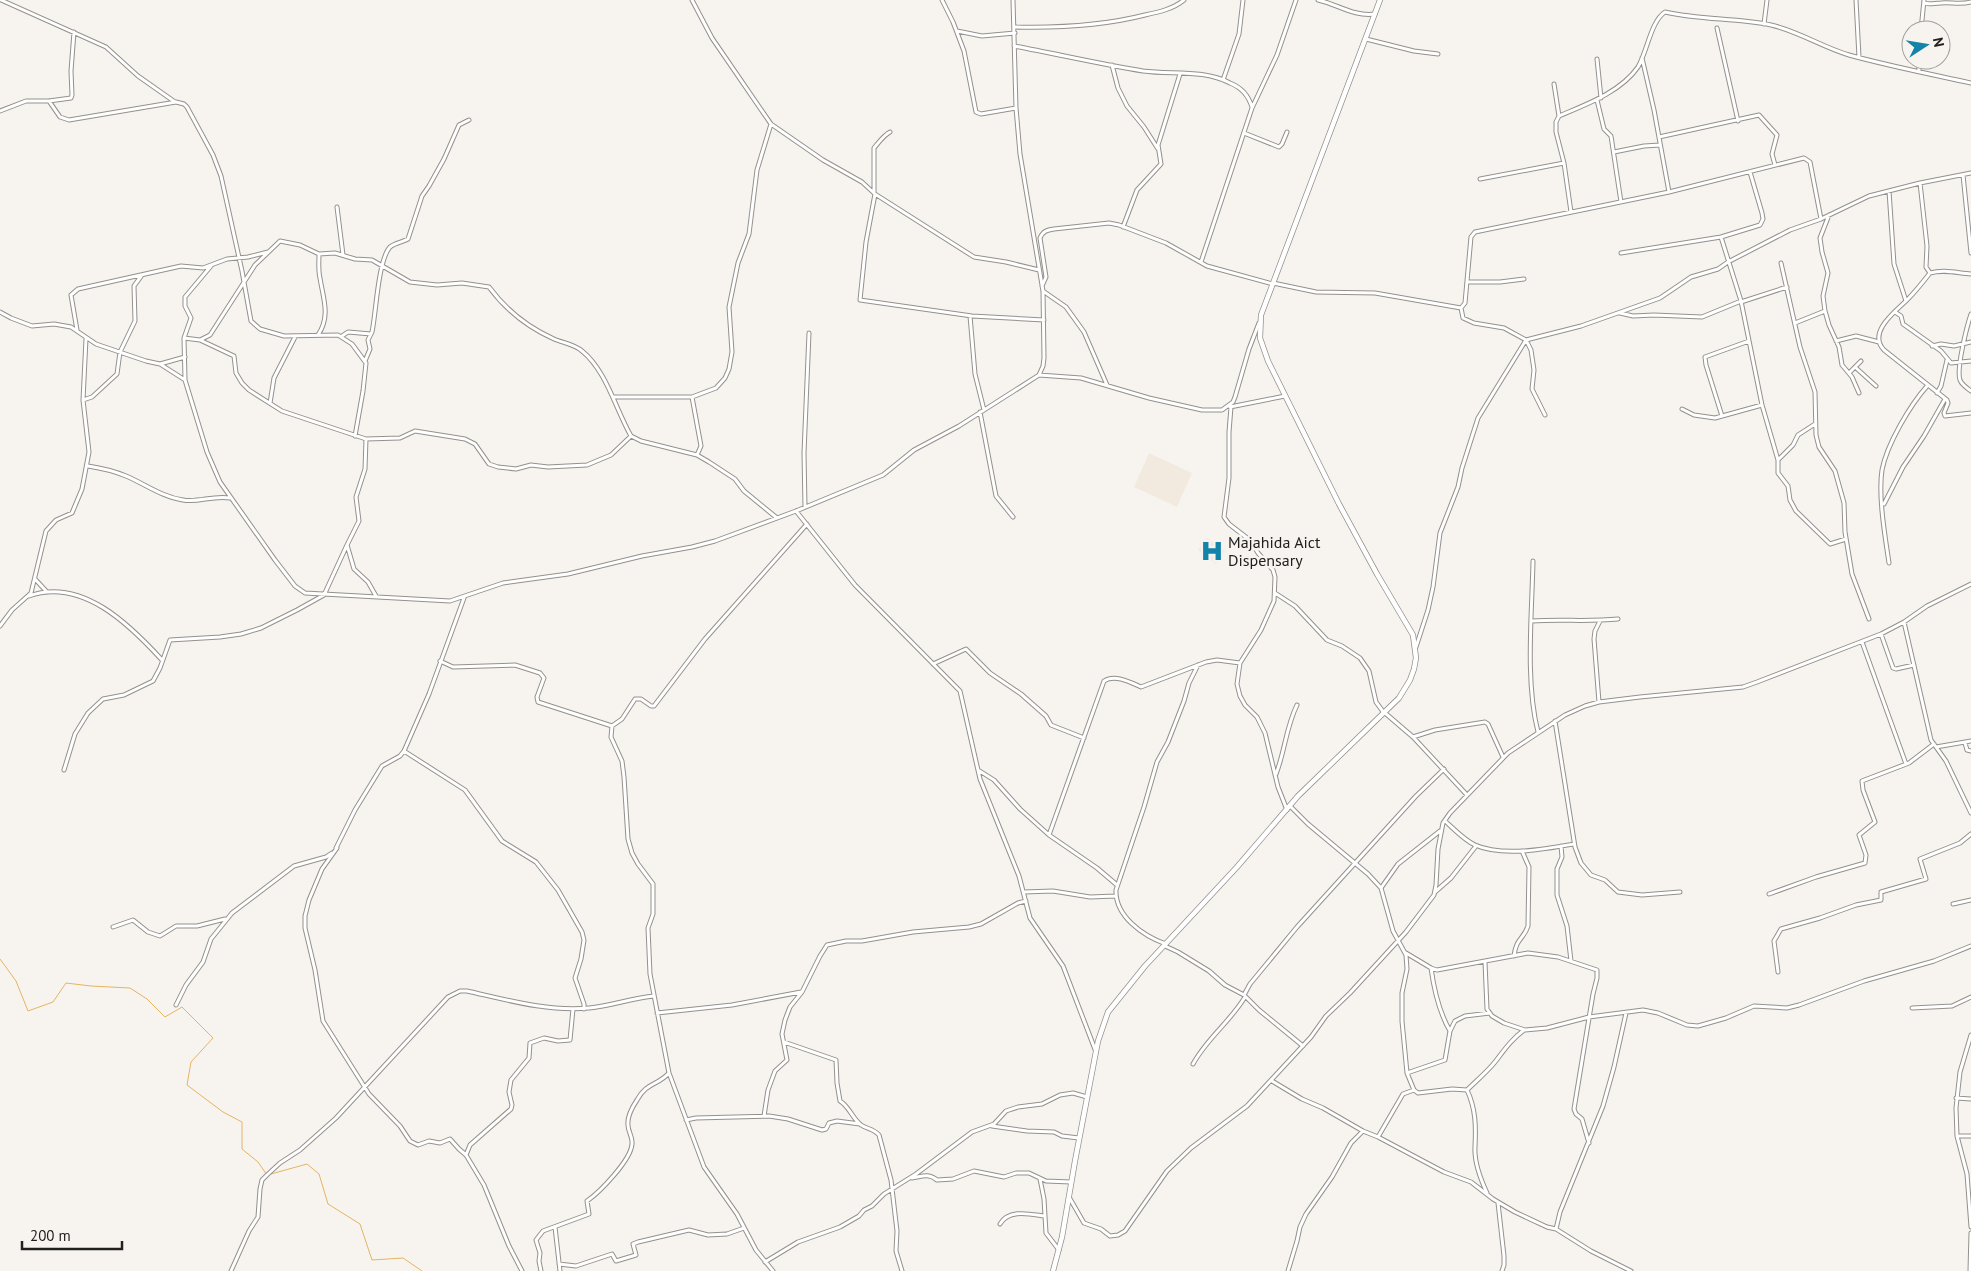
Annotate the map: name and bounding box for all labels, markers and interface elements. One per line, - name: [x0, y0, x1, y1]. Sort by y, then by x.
- north arrow: [1901, 20, 1951, 70]
- text: N: [1929, 36, 1948, 49]
- place label: Majahida Aict Dispensary: [1228, 532, 1321, 570]
- hospital icon: Majahida Aict Dispensary: [1199, 538, 1225, 564]
- scale bar: [22, 1218, 122, 1250]
- text: 200 m: [30, 1226, 71, 1245]

